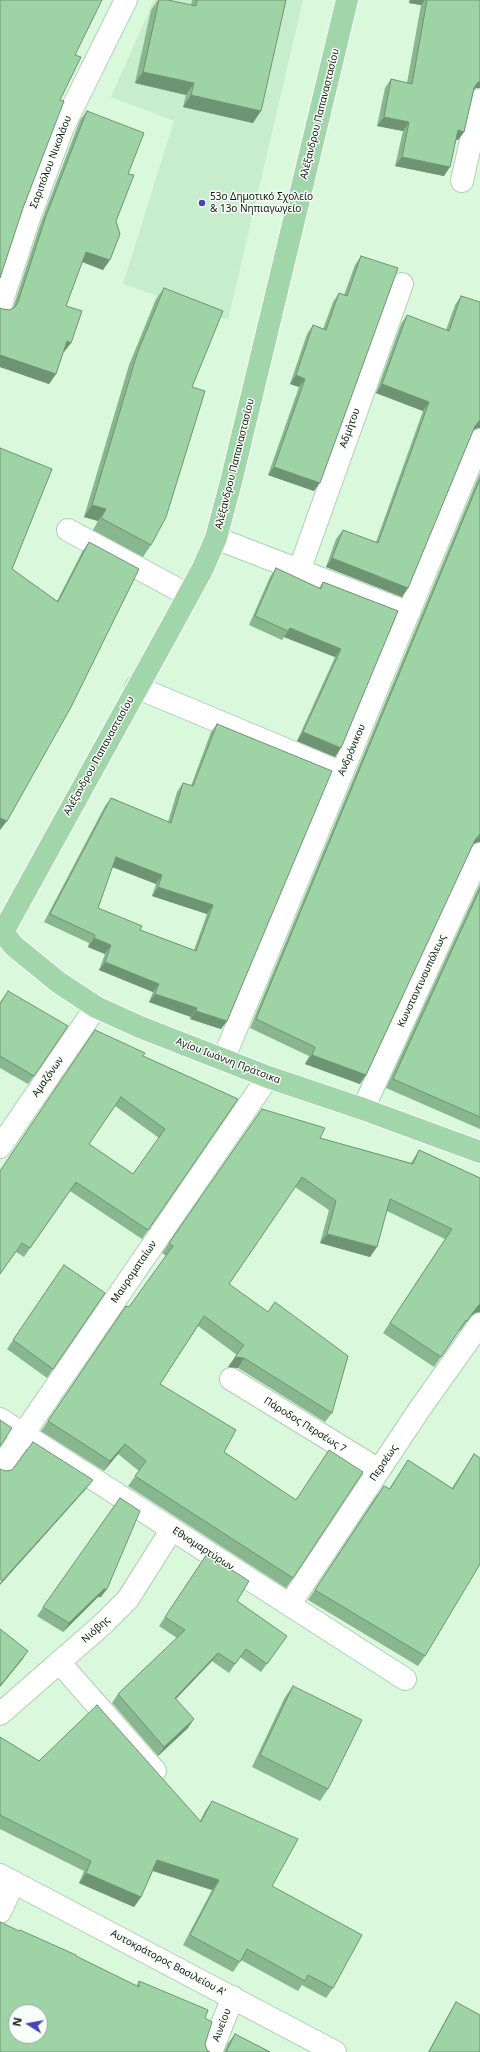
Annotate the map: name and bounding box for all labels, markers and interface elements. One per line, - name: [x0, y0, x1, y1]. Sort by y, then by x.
- street label: Αλέξανδρου Παπαναστασίου: [298, 47, 342, 181]
- street label: Σαριπόλου Νικολάου: [28, 114, 74, 210]
- place label: 53ο Δημοτικό Σχολείο & 13ο Νηπιαγωγείο: [210, 191, 313, 214]
- marker: 53ο Δημοτικό Σχολείο & 13ο Νηπιαγωγείο: [197, 198, 207, 208]
- street label: Αλέξανδρου Παπαναστασίου: [213, 397, 257, 531]
- street label: Αδμήτου: [337, 407, 363, 449]
- street label: Αλέξανδρου Παπαναστασίου: [61, 694, 137, 818]
- street label: Ανδρόνικου: [336, 722, 368, 778]
- street label: Κωνσταντινουπόλεως: [395, 933, 449, 1029]
- street label: Αγίου Ιωάννη Πράτσικα: [174, 1036, 282, 1086]
- street label: Αμαζόνων: [30, 1054, 66, 1100]
- street label: Μαυροματαίων: [109, 1239, 159, 1305]
- street label: Πάροδος Περσέως 7: [262, 1395, 348, 1455]
- street label: Περσέως: [367, 1442, 401, 1484]
- street label: Εθνομαρτύρων: [170, 1525, 236, 1573]
- street label: Νιόβης: [79, 1614, 113, 1646]
- street label: Αυτοκράτορος Βασιλείου A': [108, 1928, 228, 1998]
- north arrow: [8, 2004, 48, 2044]
- street label: Αινείου: [210, 2007, 234, 2043]
- text: N: [8, 2016, 25, 2028]

